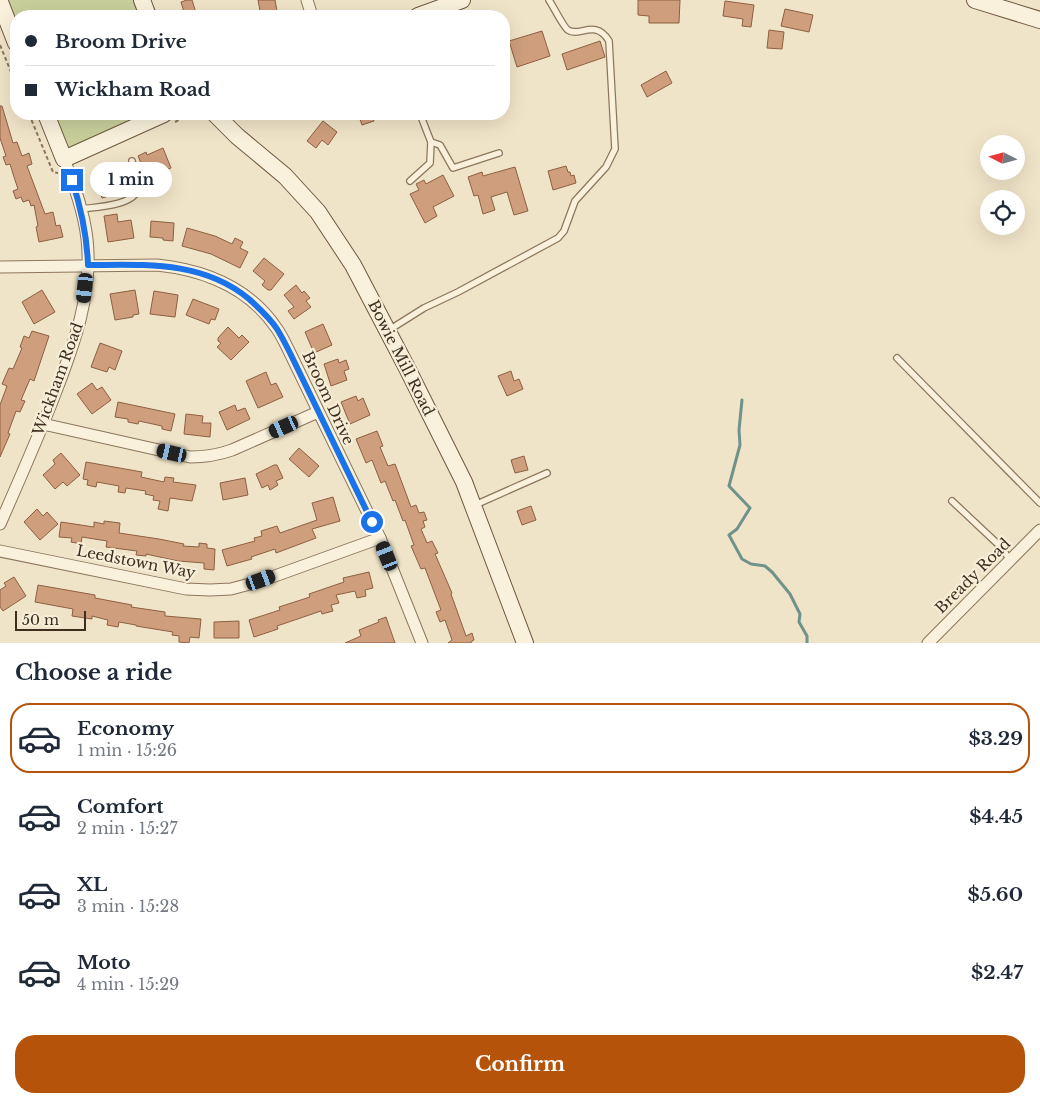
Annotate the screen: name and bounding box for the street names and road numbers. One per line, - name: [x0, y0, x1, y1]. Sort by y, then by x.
- street label: Bowie Mill Road: [364, 297, 439, 419]
- street label: Wickham Road: [28, 320, 87, 439]
- street label: Broom Drive: [298, 348, 358, 448]
- street label: Bready Road: [931, 534, 1014, 617]
- street label: Leedstown Way: [75, 541, 198, 582]

